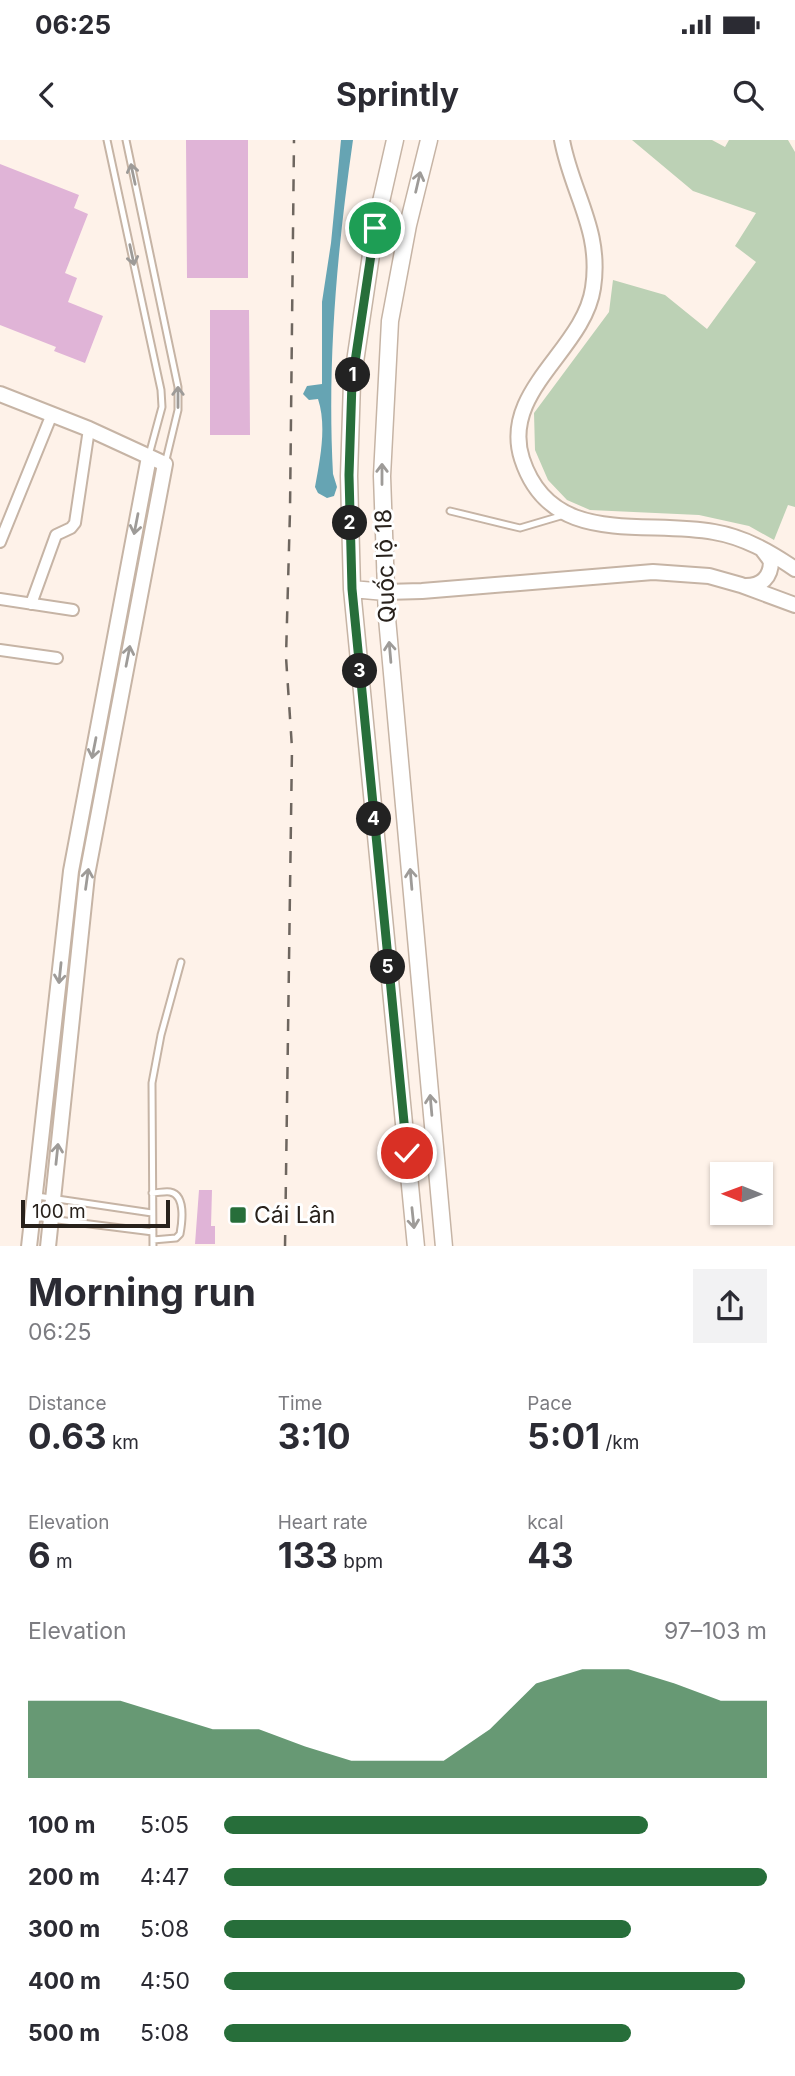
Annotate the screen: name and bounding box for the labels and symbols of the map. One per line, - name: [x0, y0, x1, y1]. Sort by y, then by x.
- one-way arrow: [126, 163, 140, 186]
- one-way arrow: [412, 171, 426, 194]
- pin: [345, 198, 405, 258]
- one-way arrow: [125, 243, 139, 266]
- pin: 1: [336, 358, 370, 392]
- one-way arrow: [171, 386, 184, 409]
- one-way arrow: [375, 463, 389, 486]
- pin: 2: [332, 506, 368, 540]
- street label: Quốc lộ 18: [369, 509, 401, 623]
- one-way arrow: [129, 512, 142, 535]
- one-way arrow: [383, 641, 396, 664]
- one-way arrow: [122, 645, 136, 668]
- pin: 3: [342, 654, 378, 688]
- one-way arrow: [87, 736, 101, 759]
- pin: 4: [356, 802, 392, 836]
- one-way arrow: [404, 868, 417, 891]
- one-way arrow: [81, 869, 94, 891]
- pin: 5: [370, 950, 406, 984]
- one-way arrow: [53, 961, 66, 983]
- one-way arrow: [424, 1095, 437, 1117]
- pin: [377, 1123, 437, 1183]
- one-way arrow: [51, 1143, 64, 1166]
- north arrow: [710, 1162, 774, 1225]
- scale bar: [21, 1198, 170, 1229]
- place label: Cái Lân: [254, 1201, 335, 1229]
- marker: Cái Lân: [228, 1205, 248, 1225]
- one-way arrow: [407, 1206, 420, 1229]

